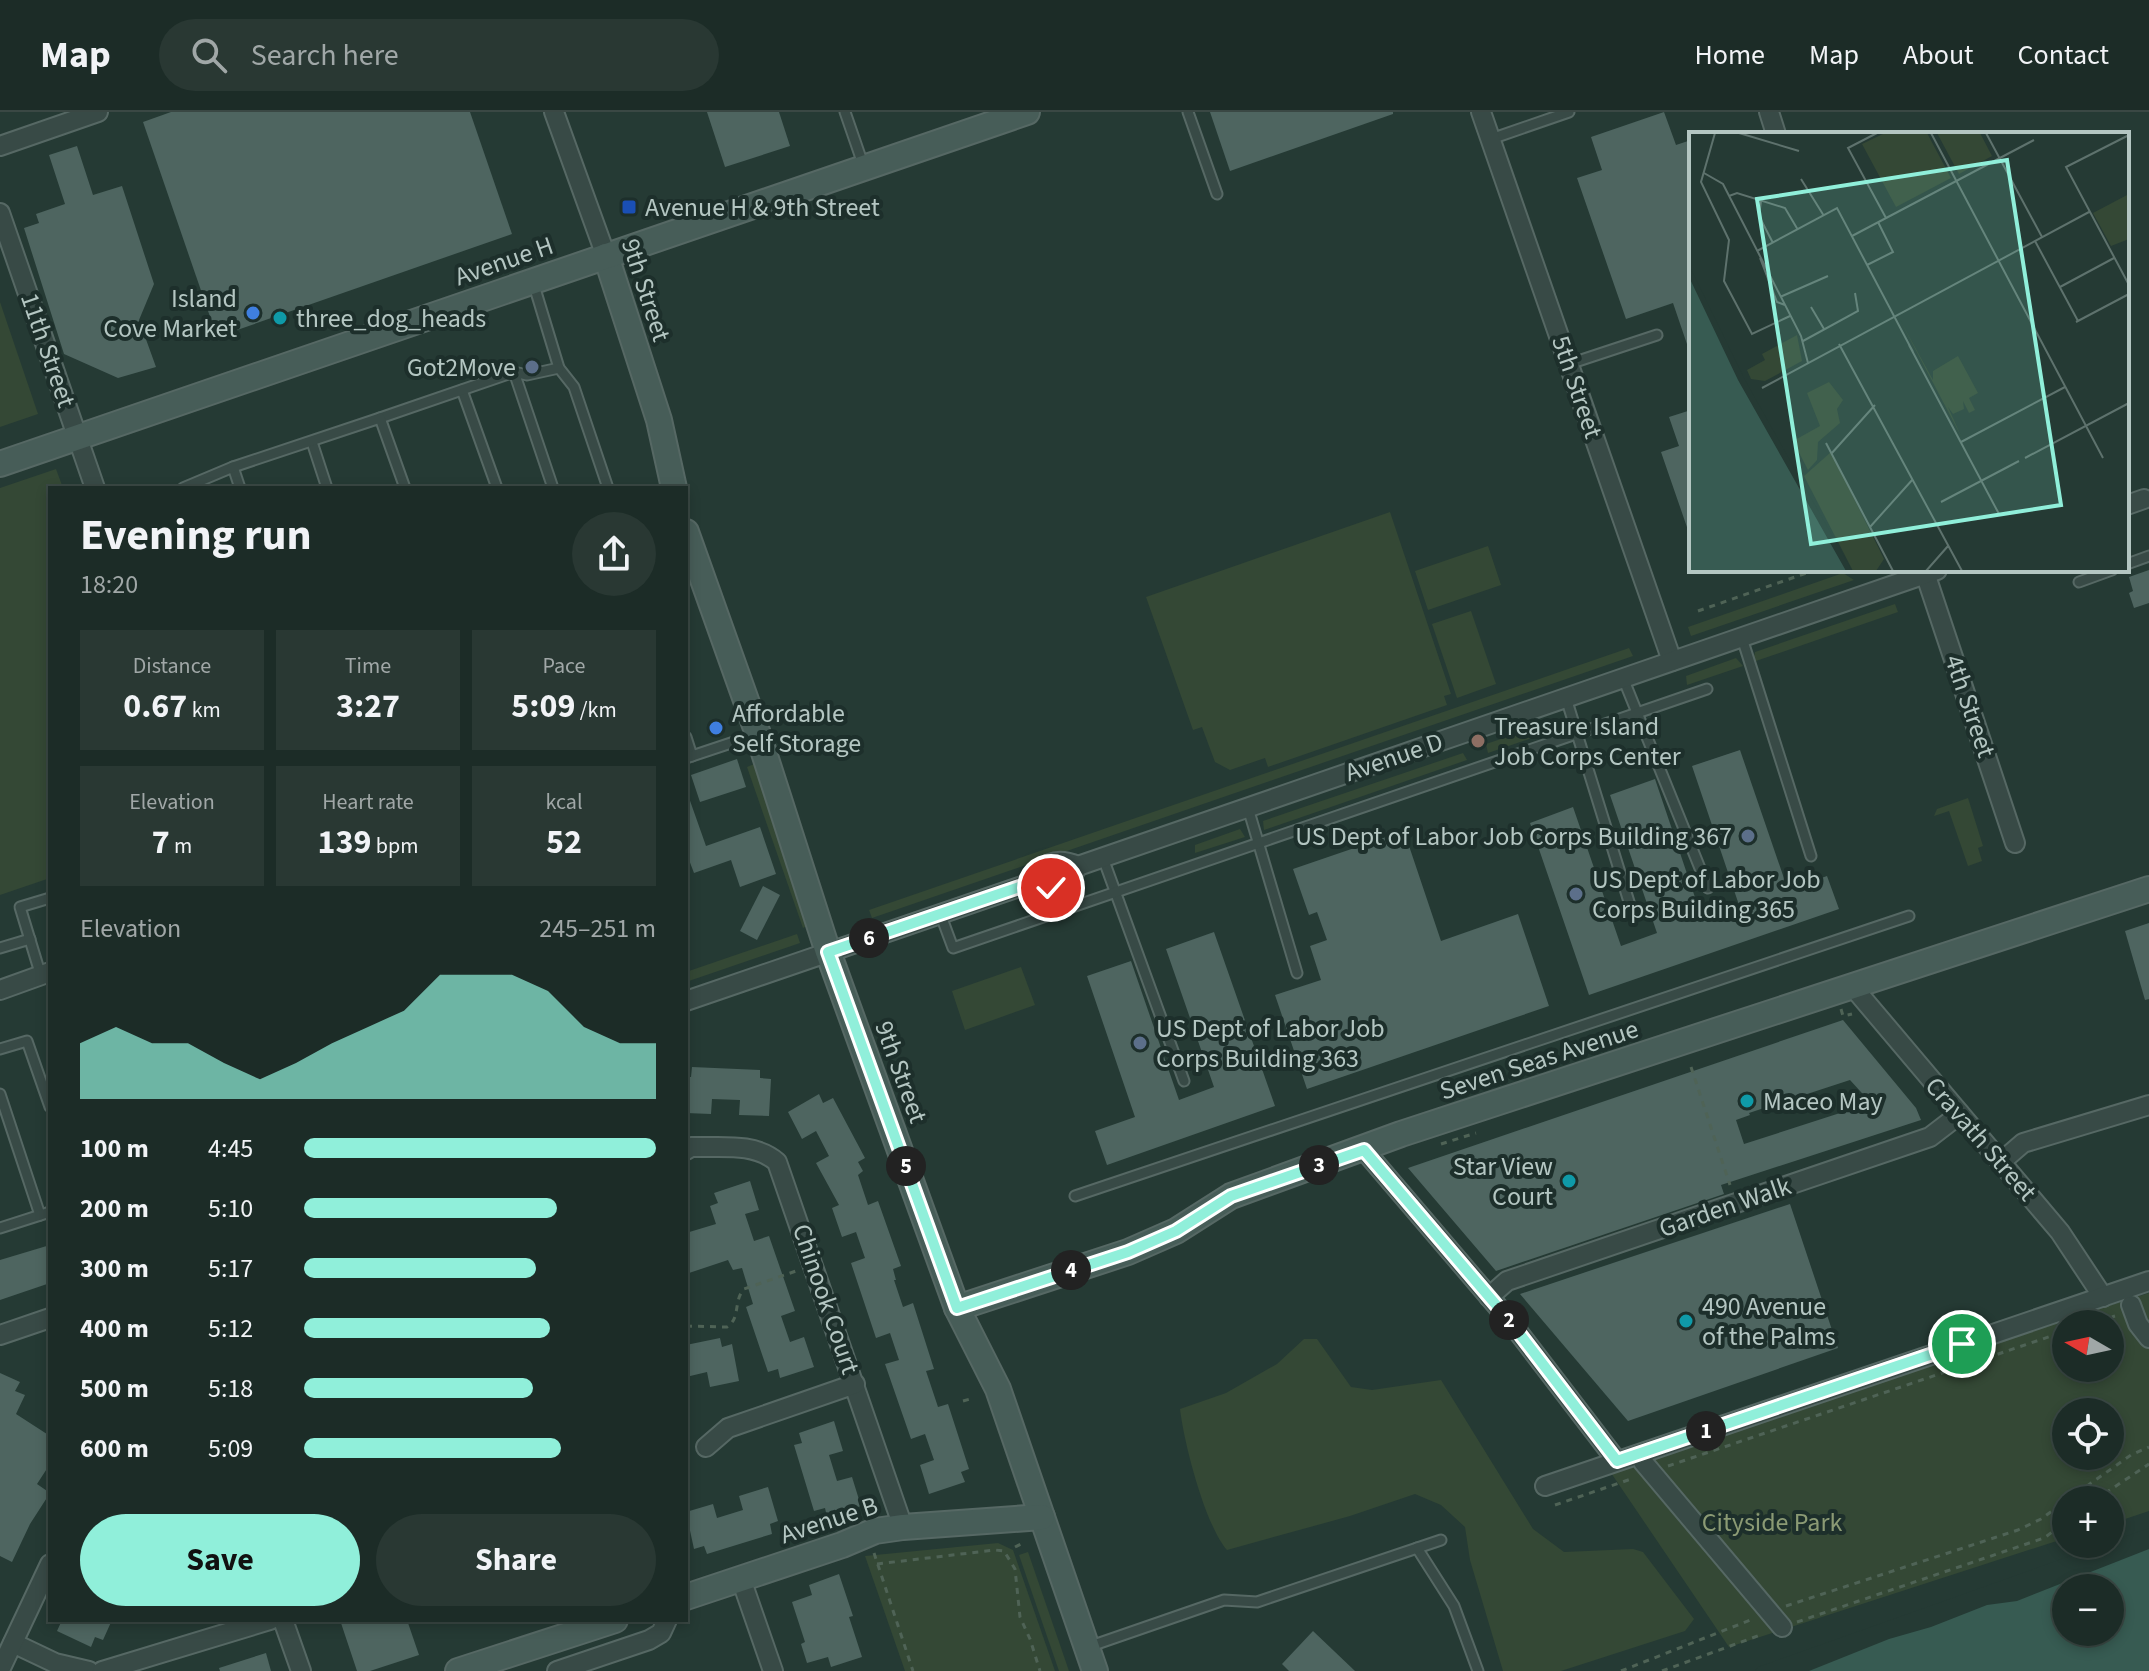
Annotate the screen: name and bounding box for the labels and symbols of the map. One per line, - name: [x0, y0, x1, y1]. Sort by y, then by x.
- inset map: [1689, 132, 2129, 572]
- place label: Avenue H & 9th Street: [645, 189, 880, 226]
- marker: Avenue H & 9th Street: [620, 198, 638, 216]
- street label: Avenue H: [450, 227, 558, 295]
- street label: 9th Street: [612, 234, 680, 346]
- place label: Island Cove Market: [103, 280, 237, 347]
- street label: 11th Street: [11, 288, 85, 413]
- place label: three_dog_heads: [296, 300, 486, 337]
- marker: Island Cove Market: [244, 304, 262, 322]
- marker: three_dog_heads: [271, 309, 289, 327]
- street label: 5th Street: [1542, 331, 1612, 443]
- place label: Got2Move: [407, 349, 516, 386]
- marker: Got2Move: [523, 358, 541, 376]
- street label: 4th Street: [1935, 650, 2005, 762]
- place label: Affordable Self Storage: [732, 695, 861, 762]
- place label: Treasure Island Job Corps Center: [1494, 708, 1682, 775]
- marker: Affordable Self Storage: [707, 719, 725, 737]
- street label: Avenue D: [1340, 723, 1448, 791]
- marker: Treasure Island Job Corps Center: [1469, 732, 1487, 750]
- place label: US Dept of Labor Job Corps Building 367: [1295, 818, 1732, 855]
- marker: US Dept of Labor Job Corps Building 367: [1739, 827, 1757, 845]
- pin: [1017, 854, 1085, 922]
- place label: US Dept of Labor Job Corps Building 365: [1592, 861, 1821, 928]
- marker: US Dept of Labor Job Corps Building 365: [1567, 885, 1585, 903]
- pin: 6: [849, 918, 889, 958]
- place label: US Dept of Labor Job Corps Building 363: [1156, 1010, 1385, 1077]
- street label: Seven Seas Avenue: [1435, 1010, 1643, 1110]
- street label: 9th Street: [865, 1016, 937, 1128]
- marker: US Dept of Labor Job Corps Building 363: [1131, 1034, 1149, 1052]
- street label: Cravath Street: [1917, 1069, 2046, 1209]
- place label: Maceo May: [1763, 1083, 1883, 1120]
- marker: Maceo May: [1738, 1092, 1756, 1110]
- pin: 3: [1299, 1145, 1339, 1185]
- pin: 5: [886, 1146, 926, 1186]
- place label: Star View Court: [1453, 1148, 1553, 1215]
- street label: Garden Walk: [1654, 1167, 1796, 1247]
- marker: Star View Court: [1560, 1172, 1578, 1190]
- street label: Chinook Court: [783, 1219, 869, 1379]
- pin: 4: [1051, 1250, 1091, 1290]
- place label: 490 Avenue of the Palms: [1702, 1288, 1836, 1355]
- pin: 2: [1489, 1300, 1529, 1340]
- pin: [1928, 1310, 1996, 1378]
- north arrow: [2052, 1310, 2124, 1382]
- marker: 490 Avenue of the Palms: [1677, 1312, 1695, 1330]
- pin: 1: [1686, 1411, 1726, 1451]
- street label: Avenue B: [775, 1487, 883, 1553]
- park label: Cityside Park: [1702, 1504, 1842, 1541]

